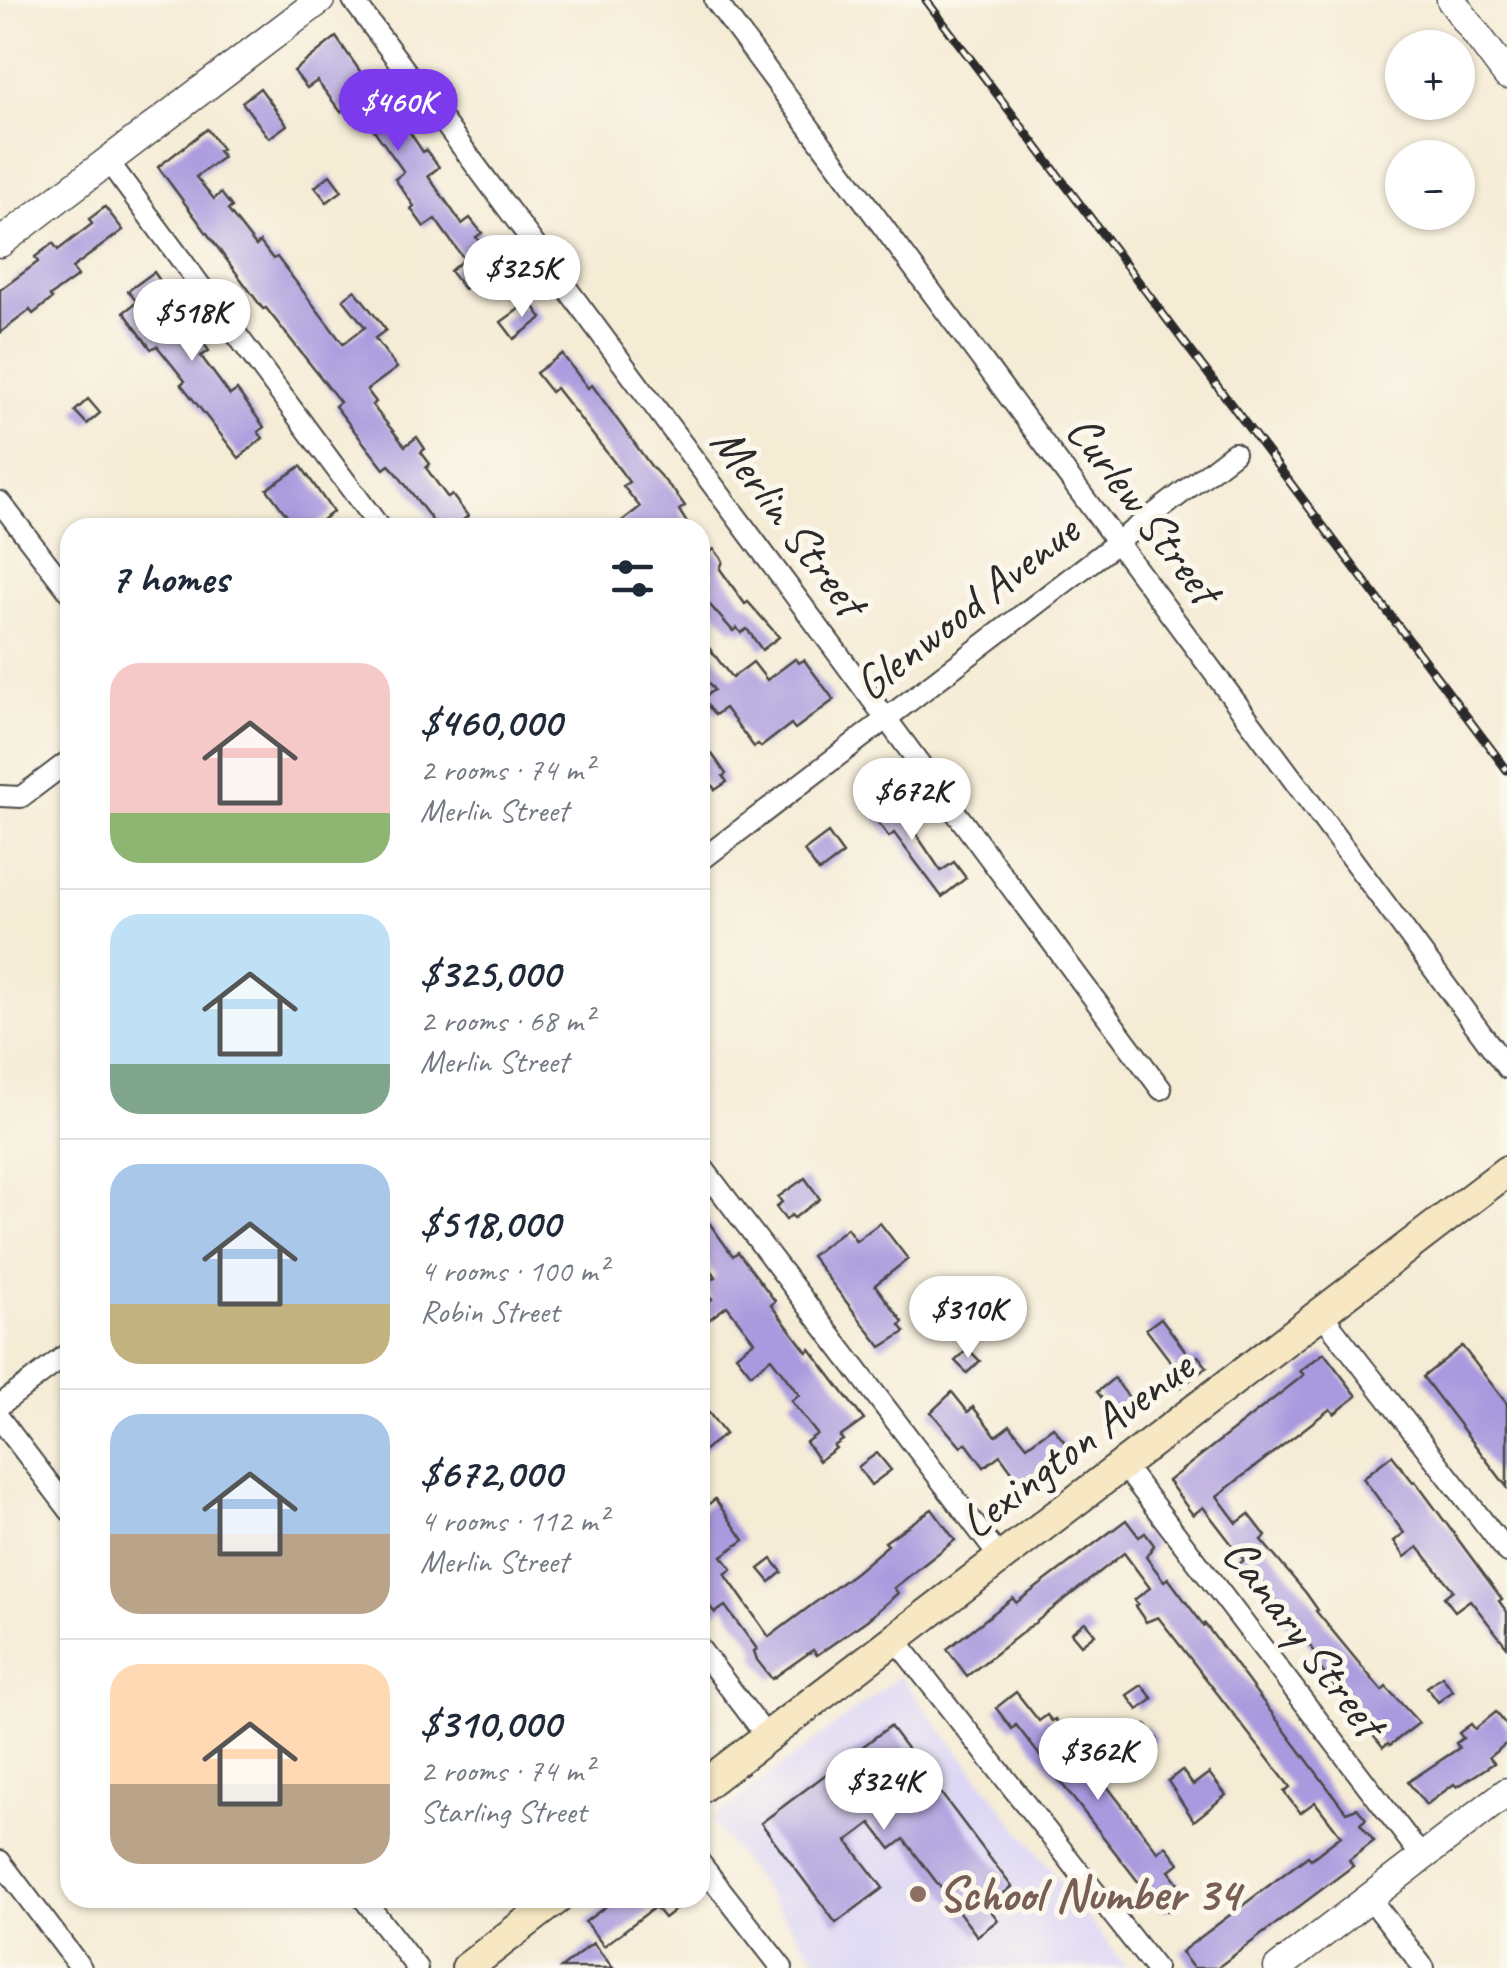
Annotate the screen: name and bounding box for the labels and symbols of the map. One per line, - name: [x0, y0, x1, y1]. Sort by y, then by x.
- pin: $460K: [328, 69, 468, 154]
- pin: $325K: [452, 235, 592, 320]
- pin: $518K: [122, 279, 262, 364]
- street label: Curlew Street: [1053, 402, 1238, 621]
- street label: Merlin Street: [698, 414, 884, 633]
- street label: Glenwood Avenue: [842, 498, 1093, 713]
- pin: $672K: [842, 758, 982, 843]
- pin: $310K: [898, 1276, 1038, 1361]
- street label: Lexington Avenue: [947, 1335, 1207, 1551]
- street label: Canary Street: [1210, 1525, 1402, 1753]
- pin: $362K: [1028, 1718, 1168, 1803]
- pin: $324K: [814, 1748, 954, 1833]
- place label: School Number 34: [938, 1864, 1245, 1924]
- marker: School Number 34: [907, 1883, 929, 1905]

